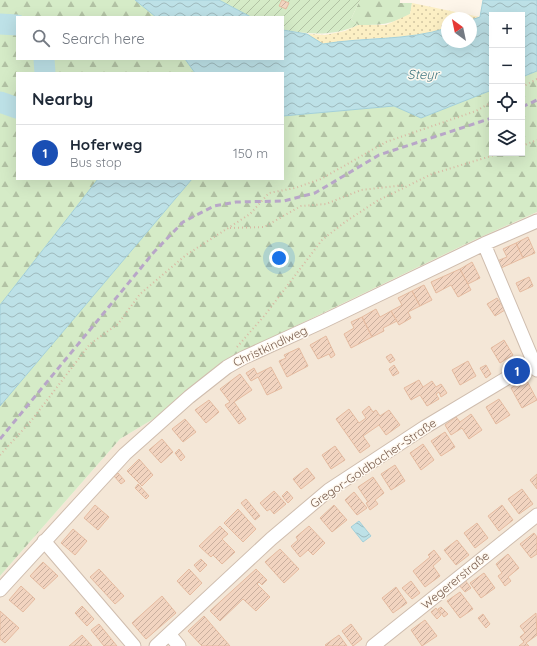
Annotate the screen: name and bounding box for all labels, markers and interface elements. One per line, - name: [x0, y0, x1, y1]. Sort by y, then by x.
- north arrow: [441, 12, 477, 48]
- map controls: [489, 12, 525, 156]
- button: +: [489, 12, 525, 48]
- search box: [16, 16, 284, 60]
- icon: search: [30, 27, 52, 49]
- text: Search here: [62, 29, 145, 48]
- button: −: [489, 48, 525, 84]
- water label: Steyr: [407, 66, 441, 82]
- button: locate: [489, 84, 525, 120]
- text: Nearby: [32, 88, 93, 109]
- button: layers: [489, 120, 525, 156]
- text: Hoferweg: [70, 135, 142, 154]
- text: 1: [42, 145, 48, 161]
- text: 150 m: [233, 145, 268, 161]
- text: Bus stop: [70, 154, 122, 170]
- your location: [269, 248, 289, 268]
- street label: Christkindlweg: [230, 322, 310, 370]
- pin: 1: [504, 356, 530, 386]
- street label: Gregor-Goldbacher-Straße: [307, 415, 439, 511]
- street label: Wegererstraße: [418, 548, 492, 612]

